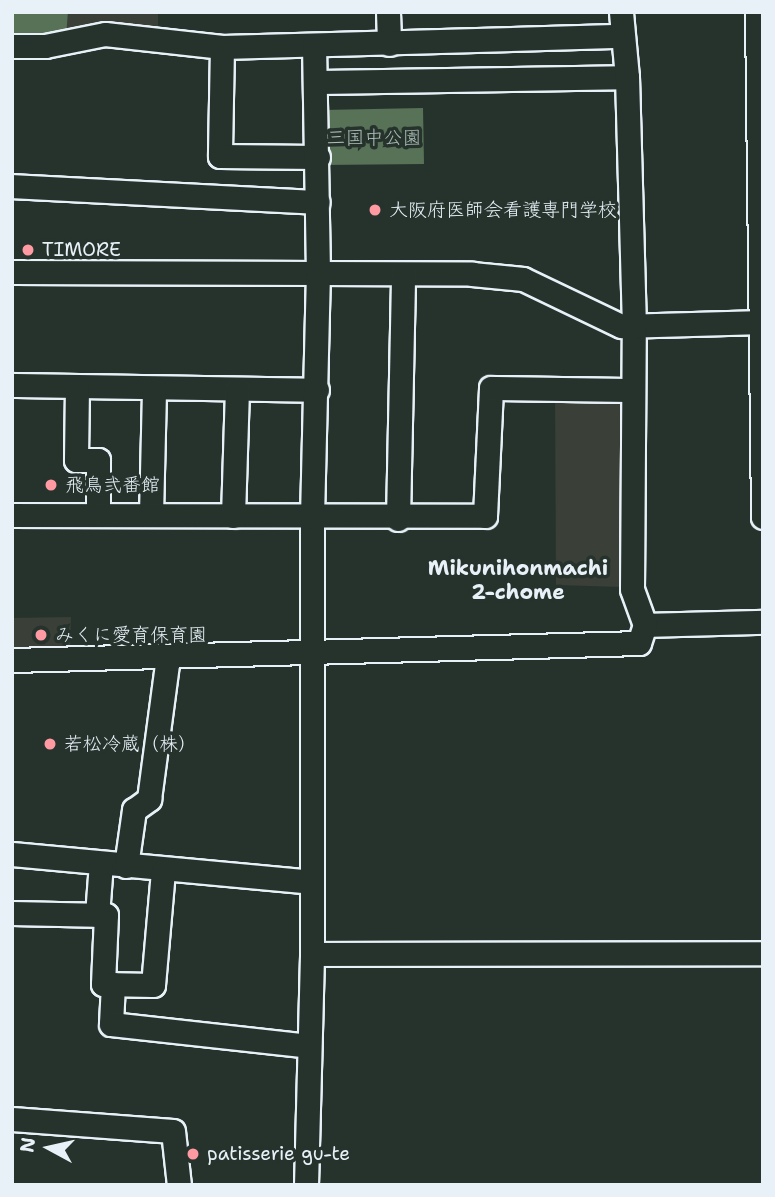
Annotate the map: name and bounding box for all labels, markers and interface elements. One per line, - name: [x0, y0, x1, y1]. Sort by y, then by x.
- park label: 三国中公園: [327, 127, 421, 149]
- place label: 大阪府医師会看護専門学校: [389, 199, 617, 221]
- marker: 大阪府医師会看護専門学校: [367, 202, 383, 218]
- place label: TIMORE: [42, 239, 121, 261]
- marker: TIMORE: [20, 242, 36, 258]
- place label: 飛鳥弐番館: [65, 474, 160, 496]
- marker: 飛鳥弐番館: [43, 477, 59, 493]
- district label: Mikunihonmachi 2-chome: [428, 555, 608, 605]
- place label: みくに愛育保育園: [55, 624, 207, 646]
- marker: みくに愛育保育園: [33, 627, 49, 643]
- place label: 若松冷蔵（株）: [64, 733, 197, 755]
- marker: 若松冷蔵（株）: [42, 736, 58, 752]
- north arrow: [14, 1113, 84, 1183]
- text: N: [14, 1136, 41, 1154]
- place label: patisserie gu-te: [207, 1143, 350, 1165]
- marker: patisserie gu-te: [185, 1146, 201, 1162]

